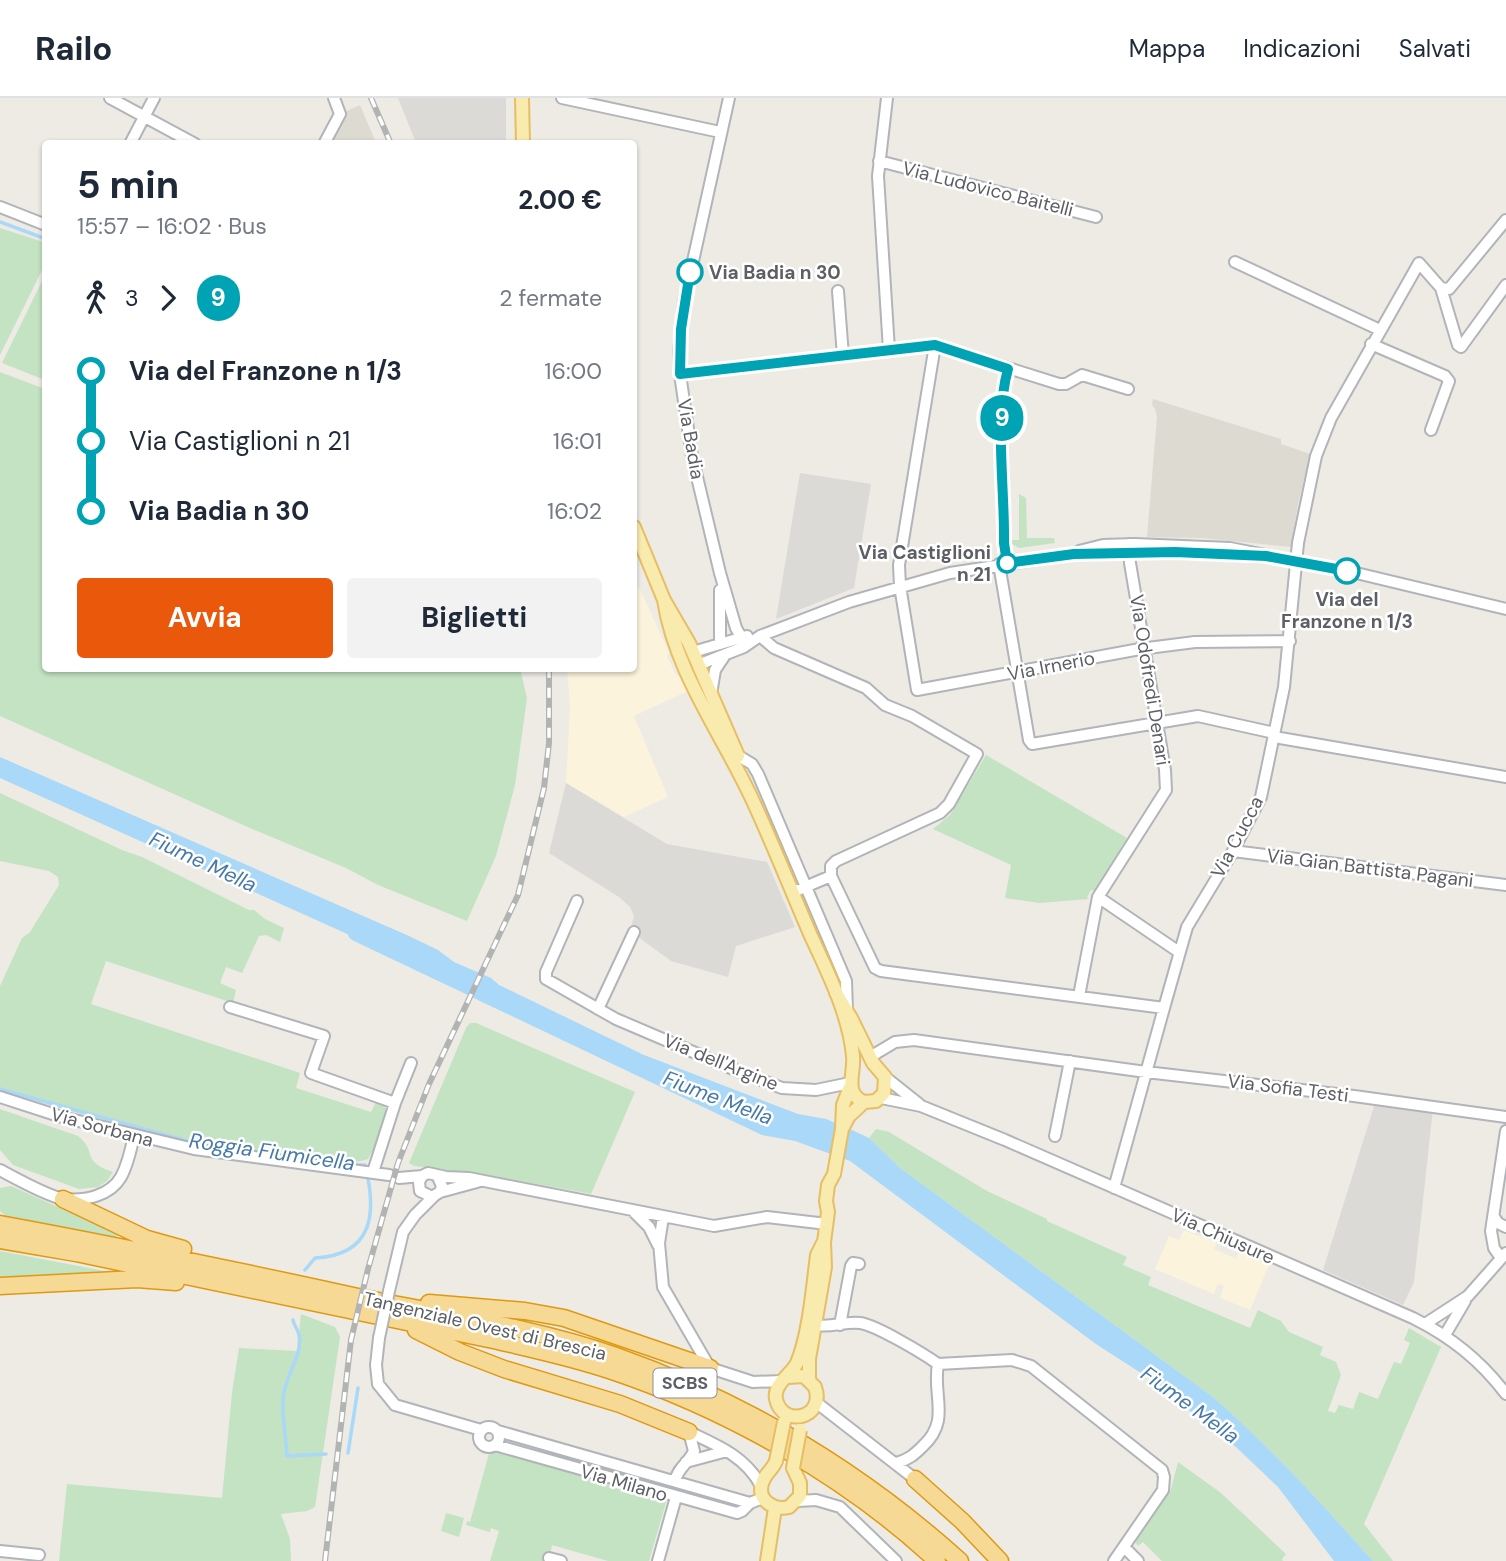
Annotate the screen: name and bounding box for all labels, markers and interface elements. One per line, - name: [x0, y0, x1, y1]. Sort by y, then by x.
- text: Railo: [35, 27, 113, 70]
- text: Mappa: [1129, 33, 1205, 64]
- text: Indicazioni: [1243, 33, 1361, 64]
- text: Salvati: [1399, 33, 1471, 64]
- street label: Via Ludovico Baitelli: [900, 156, 1076, 222]
- text: 5 min: [77, 160, 179, 210]
- text: 2.00 €: [518, 183, 602, 217]
- text: 15:57 – 16:02 · Bus: [77, 211, 267, 241]
- marker: Via Badia n 30: [677, 259, 703, 285]
- place label: Via Badia n 30: [709, 260, 841, 285]
- icon: walk: [77, 279, 115, 317]
- icon: forward: [149, 279, 187, 317]
- text: 9: [211, 282, 226, 313]
- text: 3: [125, 283, 139, 313]
- text: 2 fermate: [499, 283, 602, 313]
- text: Via del Franzone n 1/3: [129, 354, 402, 388]
- text: 16:00: [544, 356, 602, 386]
- line badge: 9: [979, 395, 1025, 441]
- street label: Via Badia: [672, 397, 710, 481]
- text: 9: [994, 402, 1010, 433]
- text: Via Castiglioni n 21: [129, 424, 350, 458]
- text: 16:01: [553, 426, 602, 456]
- text: Via Badia n 30: [129, 494, 309, 528]
- text: 16:02: [547, 496, 602, 526]
- place label: Via Castiglioni n 21: [858, 540, 991, 587]
- marker: Via Castiglioni n 21: [997, 553, 1017, 573]
- marker: Via del Franzone n 1/3: [1334, 558, 1360, 584]
- button: Avvia: [77, 578, 333, 658]
- button: Biglietti: [347, 578, 602, 658]
- place label: Via del Franzone n 1/3: [1281, 587, 1413, 634]
- street label: Via Odofredi Denari: [1124, 593, 1176, 767]
- street label: Via Irnerio: [1005, 645, 1097, 687]
- street label: Via Cucca: [1205, 792, 1269, 882]
- water label: Fiume Mella: [145, 825, 261, 899]
- street label: Via Gian Battista Pagani: [1265, 843, 1475, 893]
- street label: Via dell'Argine: [660, 1028, 782, 1096]
- water label: Fiume Mella: [659, 1064, 777, 1132]
- street label: Via Sofia Testi: [1226, 1068, 1350, 1108]
- street label: Via Sorbana: [48, 1101, 156, 1153]
- water label: Roggia Fiumicella: [187, 1127, 357, 1177]
- street label: Via Chiusure: [1167, 1202, 1279, 1270]
- street label: Tangenziale Ovest di Brescia: [361, 1286, 609, 1366]
- water label: Fiume Mella: [1135, 1360, 1245, 1450]
- road number: SCBS: [654, 1368, 716, 1398]
- street label: Via Milano: [577, 1459, 671, 1507]

